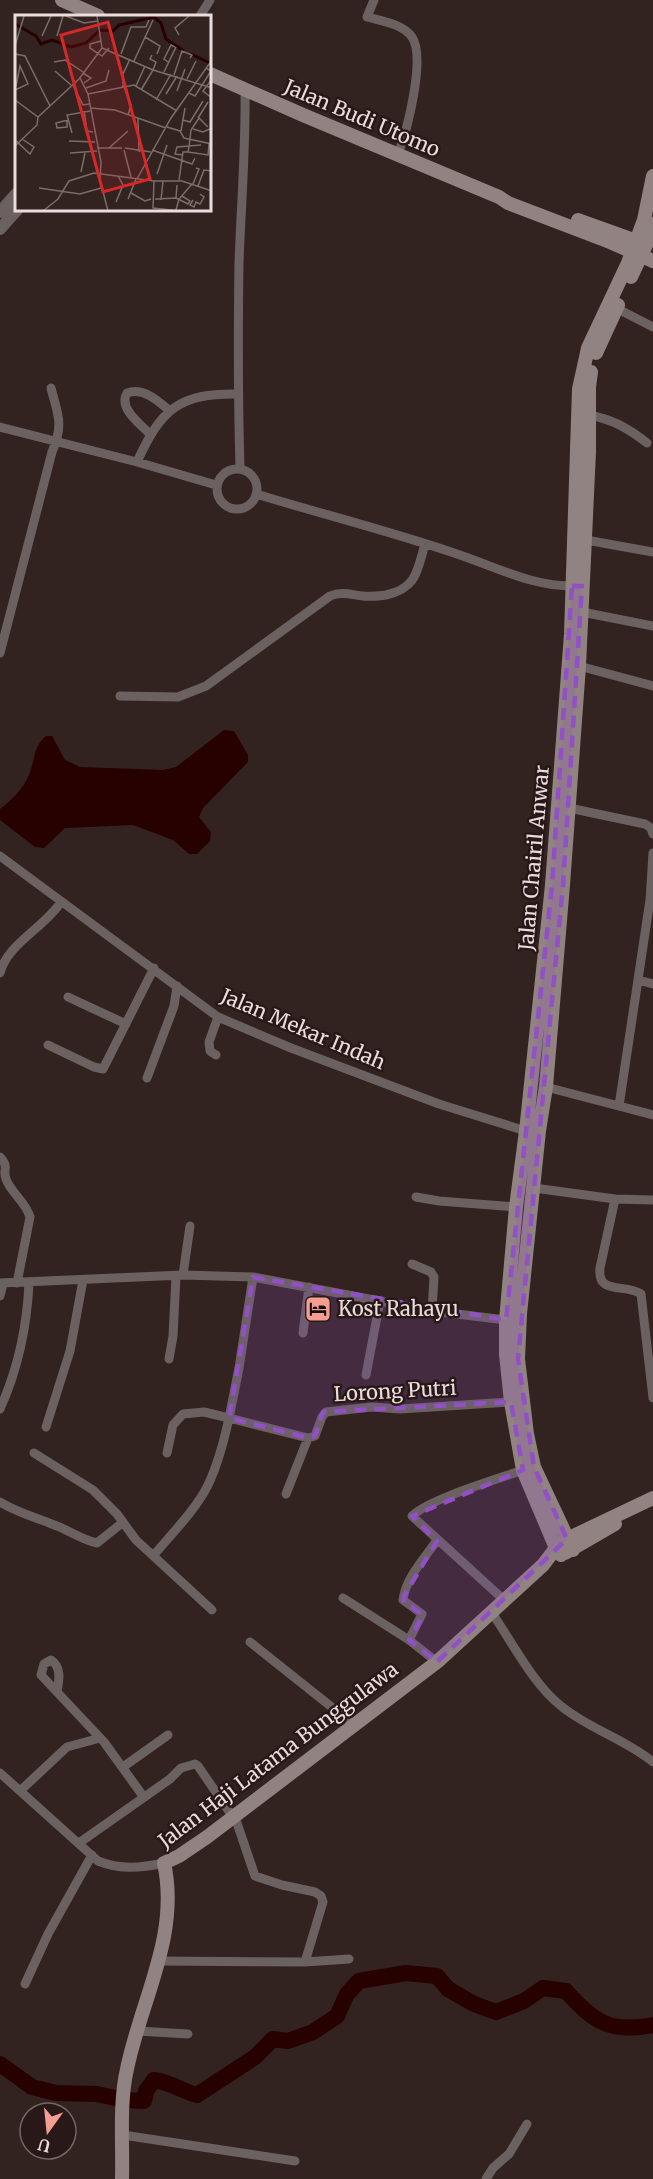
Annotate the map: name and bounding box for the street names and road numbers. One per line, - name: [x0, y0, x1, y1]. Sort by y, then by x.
- street label: Jalan Budi Utomo: [280, 73, 444, 162]
- street label: Jalan Chairil Anwar: [513, 764, 554, 953]
- street label: Jalan Mekar Indah: [216, 982, 389, 1074]
- street label: Lorong Putri: [333, 1375, 457, 1406]
- street label: Jalan Haji Latama Bunggulawa: [152, 1656, 403, 1854]

